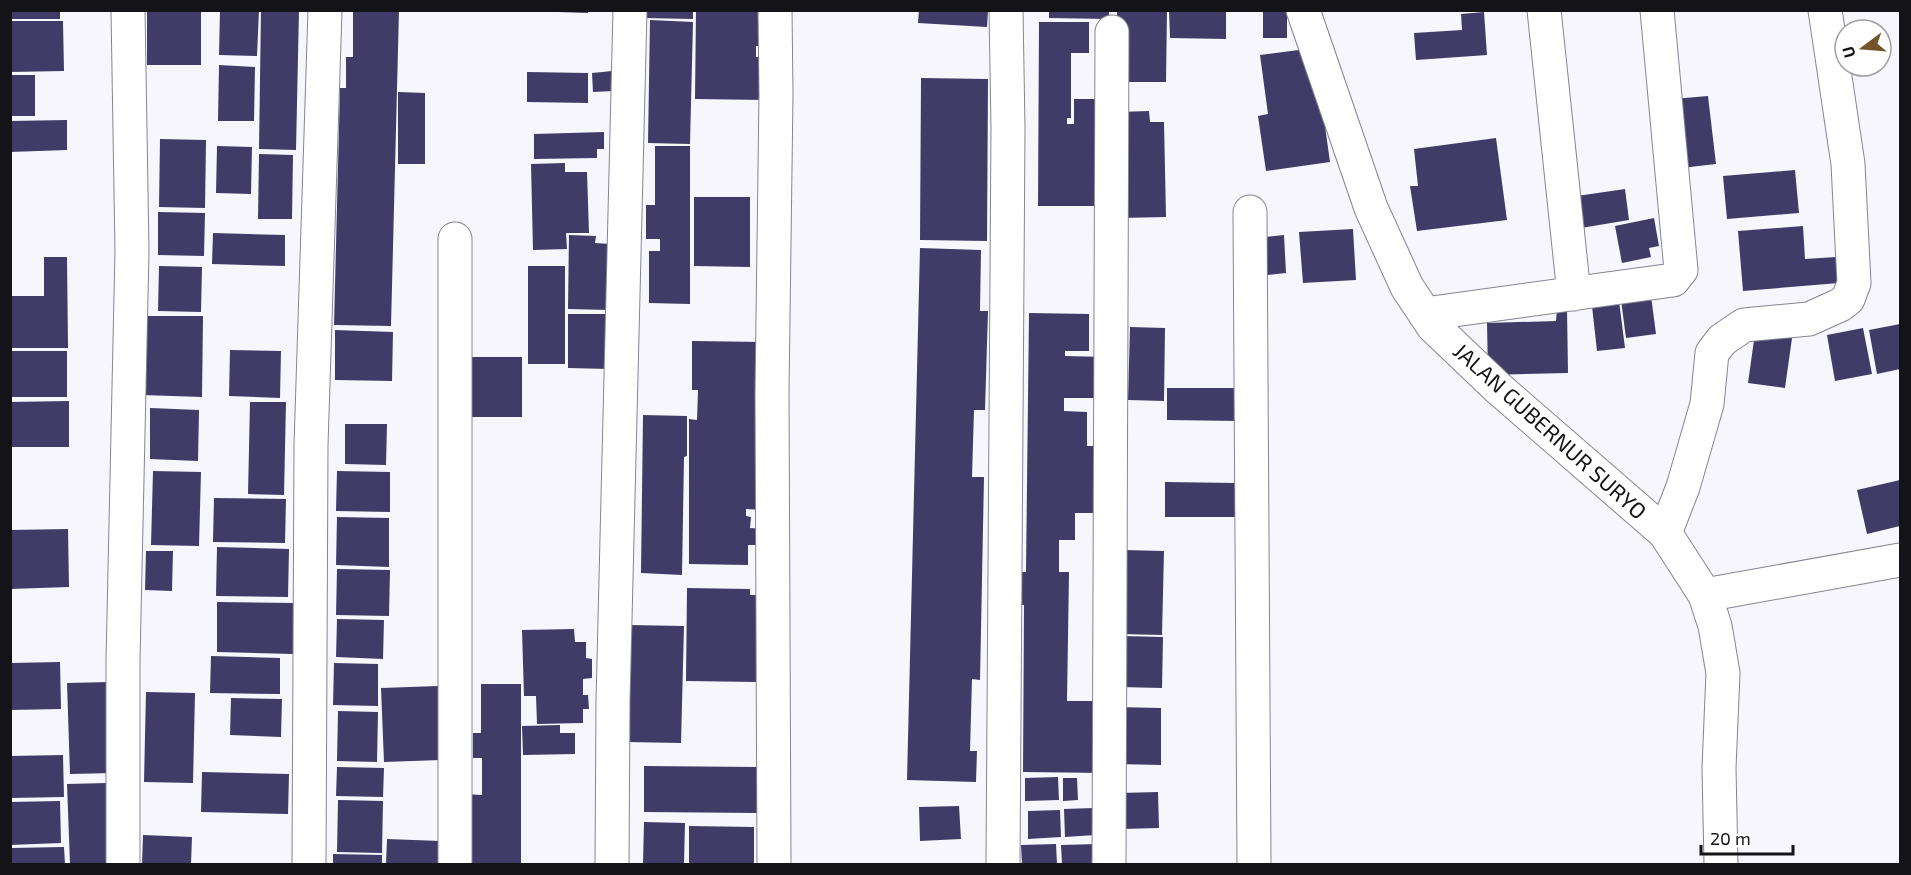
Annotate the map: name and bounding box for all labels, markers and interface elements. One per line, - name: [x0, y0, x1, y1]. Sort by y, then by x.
- north arrow: [1833, 18, 1893, 78]
- text: U: [1837, 44, 1859, 60]
- street label: JALAN GUBERNUR SURYO: [1449, 337, 1652, 524]
- scale bar: [1701, 818, 1792, 856]
- text: 20 m: [1710, 827, 1751, 849]

